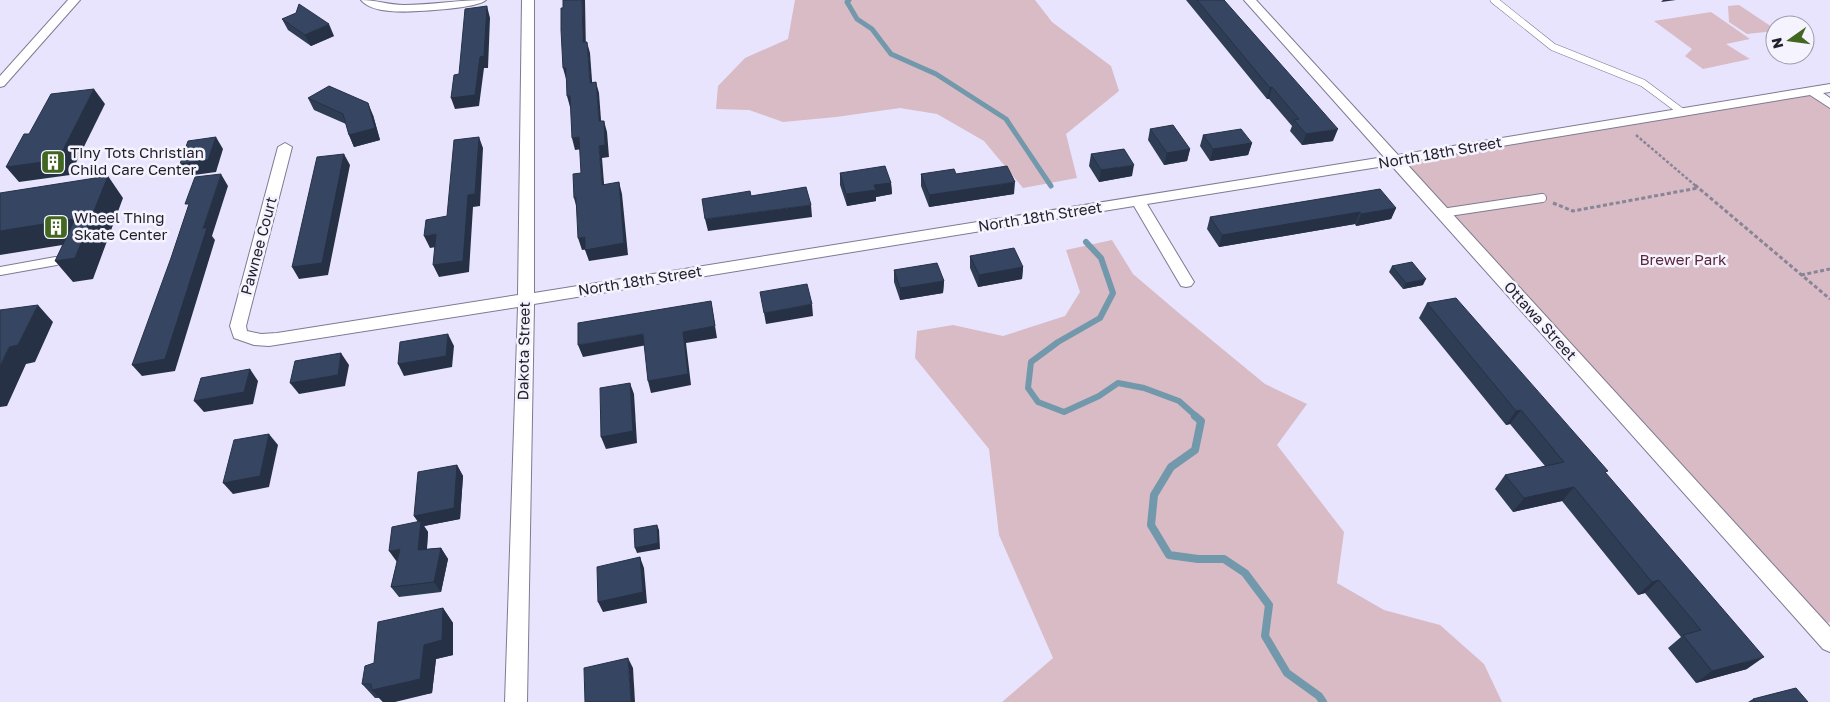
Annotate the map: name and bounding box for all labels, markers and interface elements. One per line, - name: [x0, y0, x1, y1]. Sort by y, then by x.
- north arrow: [1765, 15, 1815, 65]
- text: N: [1767, 36, 1786, 50]
- street label: North 18th Street: [1377, 132, 1503, 172]
- place label: Tiny Tots Christian Child Care Center: [70, 143, 204, 178]
- building icon: Tiny Tots Christian Child Care Center: [40, 149, 66, 175]
- street label: Pawnee Court: [236, 195, 280, 297]
- street label: North 18th Street: [977, 197, 1103, 235]
- place label: Wheel Thing Skate Center: [74, 208, 167, 243]
- building icon: Wheel Thing Skate Center: [43, 214, 69, 240]
- park label: Brewer Park: [1639, 250, 1727, 268]
- street label: North 18th Street: [577, 261, 703, 299]
- street label: Ottawa Street: [1501, 277, 1581, 363]
- street label: Dakota Street: [513, 301, 533, 401]

